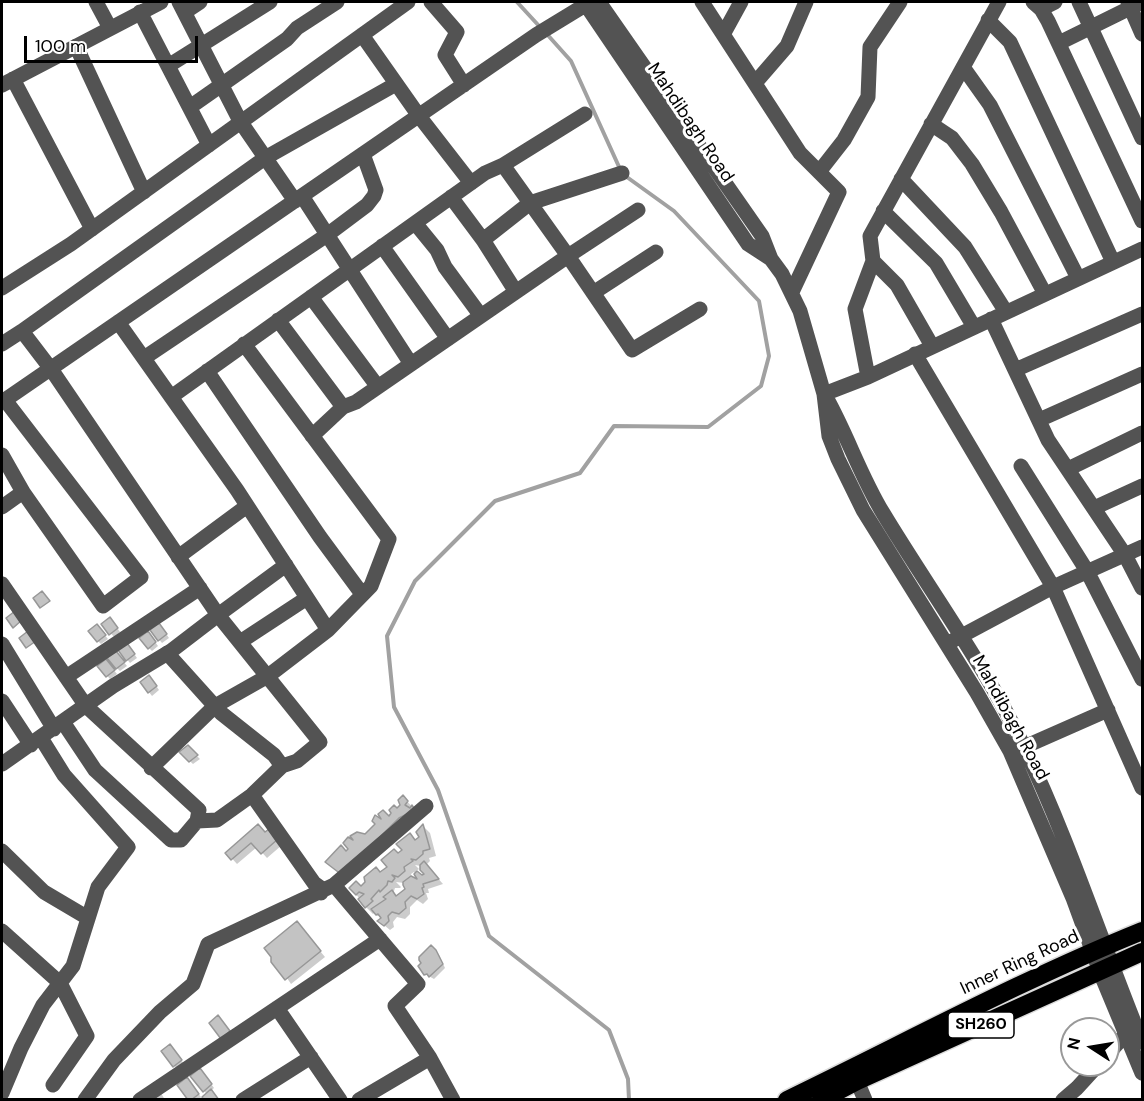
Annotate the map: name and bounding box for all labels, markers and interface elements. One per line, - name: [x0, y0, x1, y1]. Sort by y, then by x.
- scale bar: [27, 24, 201, 62]
- text: 100 m: [35, 34, 86, 58]
- street label: Mahdibagh Road: [642, 59, 738, 187]
- street label: Mahdibagh Road: [967, 652, 1053, 784]
- street label: Inner Ring Road: [957, 926, 1083, 1000]
- road number: SH260: [948, 1012, 1014, 1038]
- north arrow: [1060, 1017, 1120, 1077]
- text: N: [1062, 1036, 1085, 1051]

